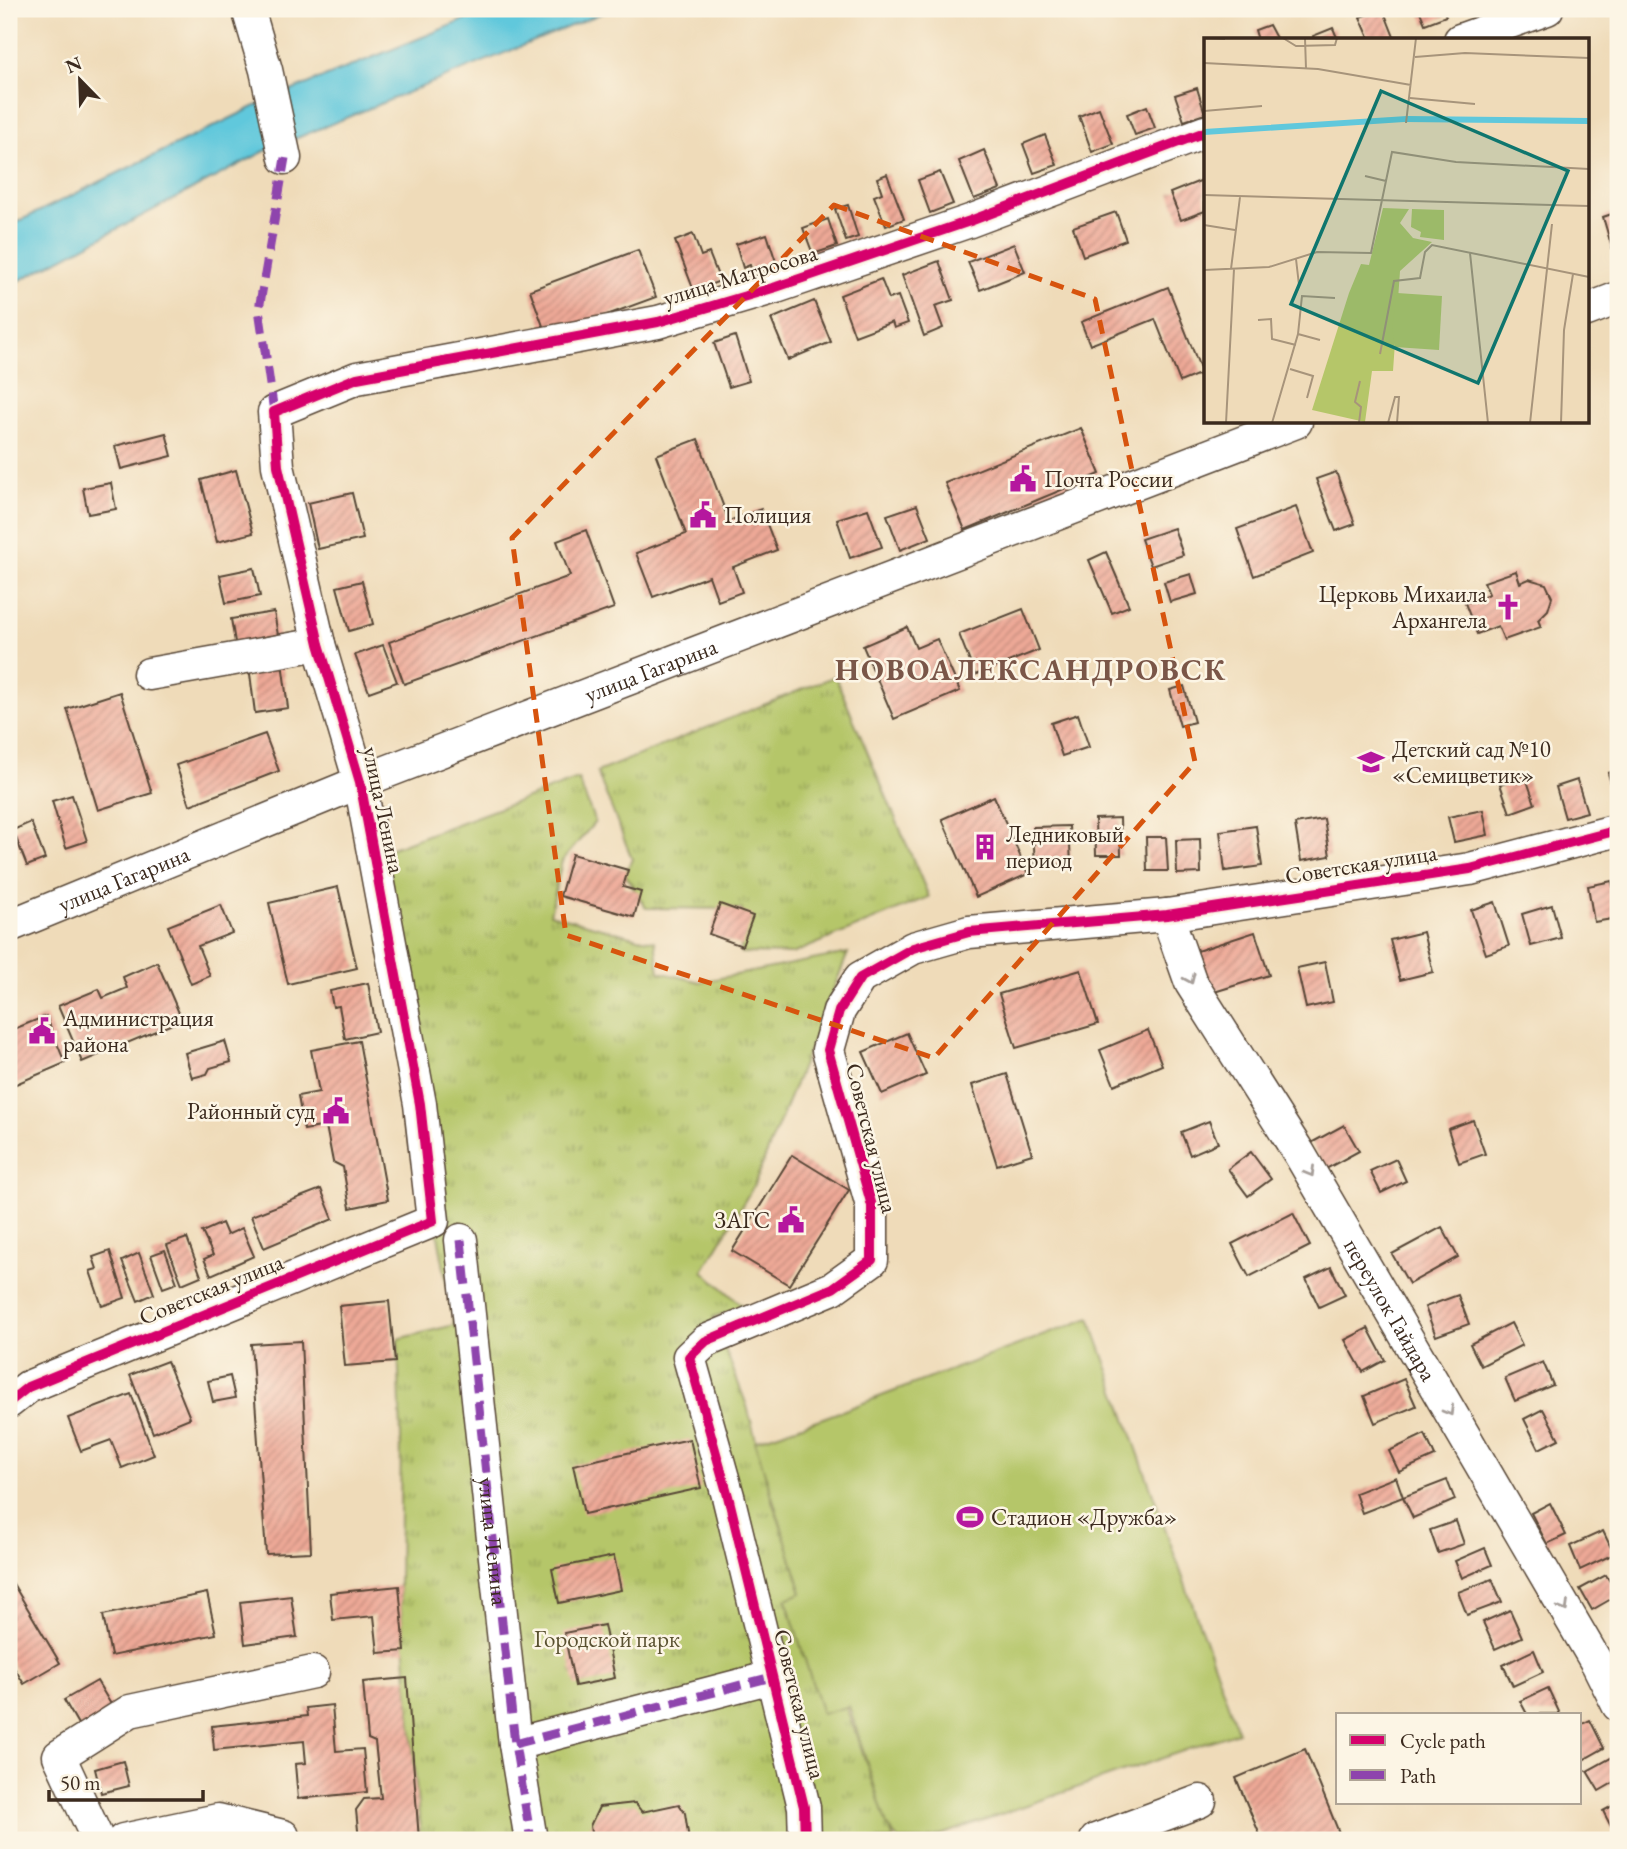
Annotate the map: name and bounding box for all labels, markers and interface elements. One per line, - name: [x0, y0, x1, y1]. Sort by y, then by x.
- inset map: [1204, 38, 1588, 424]
- north arrow: [46, 46, 116, 116]
- text: N: [62, 50, 86, 79]
- street label: улица Матросова: [659, 237, 822, 313]
- public building icon: Почта России: [1008, 464, 1038, 494]
- place label: Почта России: [1044, 464, 1173, 494]
- public building icon: Полиция: [688, 500, 718, 530]
- place label: Полиция: [724, 500, 811, 530]
- place label: Церковь Михаила Архангела: [1319, 579, 1488, 635]
- church icon: Церковь Михаила Архангела: [1493, 592, 1523, 622]
- street label: улица Гагарина: [580, 631, 722, 709]
- district label: НОВОАЛЕКСАНДРОВСК: [835, 650, 1227, 689]
- place label: Детский сад №10 «Семицветик»: [1392, 734, 1551, 790]
- street label: улица Ленина: [356, 744, 412, 877]
- school or university icon: Детский сад №10 «Семицветик»: [1356, 747, 1386, 777]
- place label: Ледниковый период: [1006, 819, 1124, 875]
- building icon: Ледниковый период: [970, 832, 1000, 862]
- street label: Советская улица: [1283, 837, 1440, 891]
- street label: улица Гагарина: [53, 838, 195, 919]
- one-way arrow: [1182, 972, 1196, 984]
- place label: Администрация района: [62, 1003, 214, 1059]
- public building icon: Администрация района: [27, 1016, 57, 1046]
- street label: Советская улица: [839, 1060, 905, 1217]
- place label: Районный суд: [187, 1096, 316, 1126]
- public building icon: Районный суд: [321, 1096, 351, 1126]
- one-way arrow: [1302, 1165, 1315, 1177]
- place label: ЗАГС: [715, 1205, 770, 1235]
- public building icon: ЗАГС: [776, 1205, 806, 1235]
- street label: переулок Гайдара: [1337, 1233, 1444, 1387]
- street label: Советская улица: [134, 1246, 288, 1332]
- one-way arrow: [1440, 1404, 1453, 1417]
- street label: улица Ленина: [471, 1476, 515, 1608]
- sports icon: Стадион «Дружба»: [955, 1502, 985, 1532]
- place label: Стадион «Дружба»: [991, 1502, 1177, 1532]
- one-way arrow: [1556, 1600, 1569, 1613]
- park label: Городской парк: [534, 1624, 680, 1654]
- street label: Советская улица: [767, 1626, 833, 1783]
- legend: [1336, 1713, 1582, 1804]
- text: Cycle path: [1400, 1727, 1486, 1754]
- scale bar: [49, 1758, 203, 1802]
- text: Path: [1400, 1762, 1437, 1789]
- text: 50 m: [60, 1769, 101, 1796]

